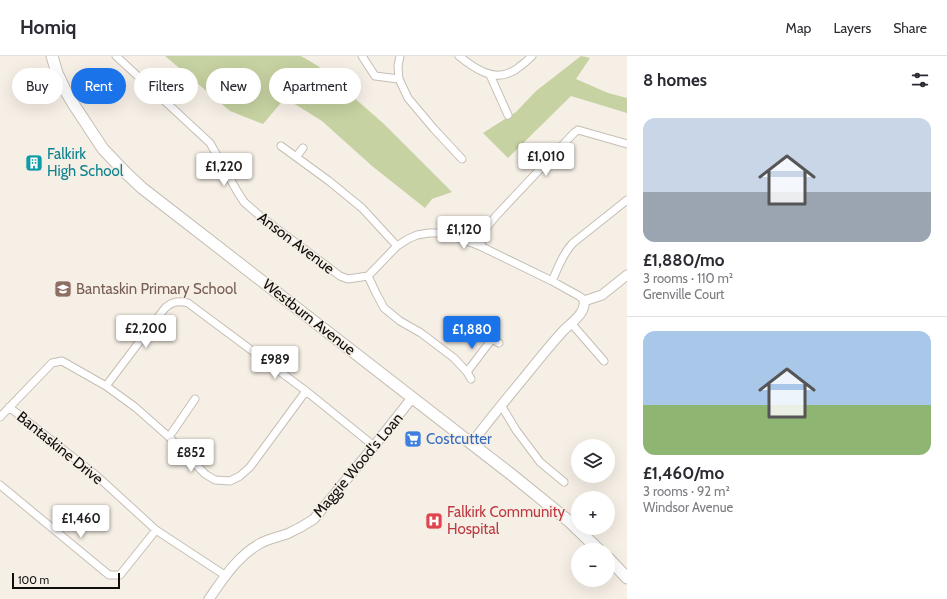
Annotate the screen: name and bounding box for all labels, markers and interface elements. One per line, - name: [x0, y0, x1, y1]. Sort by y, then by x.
- text: Homiq: [20, 16, 76, 39]
- text: Map: [786, 19, 811, 37]
- text: Layers: [833, 19, 871, 37]
- text: Share: [893, 19, 927, 37]
- chip: Buy: [12, 68, 63, 104]
- chip: Rent: [71, 68, 126, 104]
- chip: Filters: [134, 68, 198, 104]
- chip: New: [206, 68, 261, 104]
- chip: Apartment: [269, 68, 361, 104]
- icon: filters: [909, 69, 931, 91]
- text: 8 homes: [643, 70, 707, 90]
- pin: £1,010: [513, 143, 579, 177]
- icon: home: [751, 144, 823, 216]
- place label: Falkirk High School: [47, 145, 124, 180]
- text: £1,010: [527, 148, 565, 164]
- building icon: Falkirk High School: [24, 153, 44, 173]
- pin: £1,220: [191, 153, 257, 187]
- text: £1,220: [205, 158, 243, 174]
- street label: Anson Avenue: [254, 208, 338, 278]
- pin: £1,120: [431, 216, 497, 250]
- text: £1,120: [446, 221, 482, 237]
- text: £1,880/mo: [643, 250, 725, 270]
- text: 3 rooms · 110 m²: [643, 270, 733, 286]
- street label: Westburn Avenue: [259, 275, 359, 359]
- school or university icon: Bantaskin Primary School: [53, 279, 73, 299]
- place label: Bantaskin Primary School: [76, 280, 237, 298]
- text: Grenville Court: [643, 286, 724, 302]
- pin: £2,200: [113, 315, 179, 349]
- pin: £1,880: [439, 316, 505, 350]
- text: £2,200: [125, 320, 167, 336]
- text: £1,880: [452, 321, 492, 337]
- pin: £989: [251, 346, 299, 380]
- text: £989: [260, 351, 290, 367]
- icon: home: [751, 357, 823, 429]
- street label: Bantaskine Drive: [13, 408, 107, 489]
- street label: Maggie Wood's Loan: [309, 409, 407, 521]
- supermarket icon: Costcutter: [403, 429, 423, 449]
- place label: Costcutter: [426, 430, 492, 448]
- pin: £852: [167, 439, 215, 473]
- map controls: [571, 439, 615, 587]
- button: layers: [571, 439, 615, 483]
- text: £852: [177, 444, 205, 460]
- text: £1,460/mo: [643, 463, 724, 483]
- text: 3 rooms · 92 m²: [643, 483, 730, 499]
- button: +: [571, 491, 615, 535]
- text: Windsor Avenue: [643, 499, 733, 515]
- place label: Falkirk Community Hospital: [447, 503, 566, 538]
- pin: £1,460: [48, 505, 114, 539]
- text: £1,460: [61, 510, 101, 526]
- hospital icon: Falkirk Community Hospital: [424, 511, 444, 531]
- button: −: [571, 543, 615, 587]
- scale bar: [12, 571, 120, 590]
- text: 100 m: [18, 573, 49, 587]

